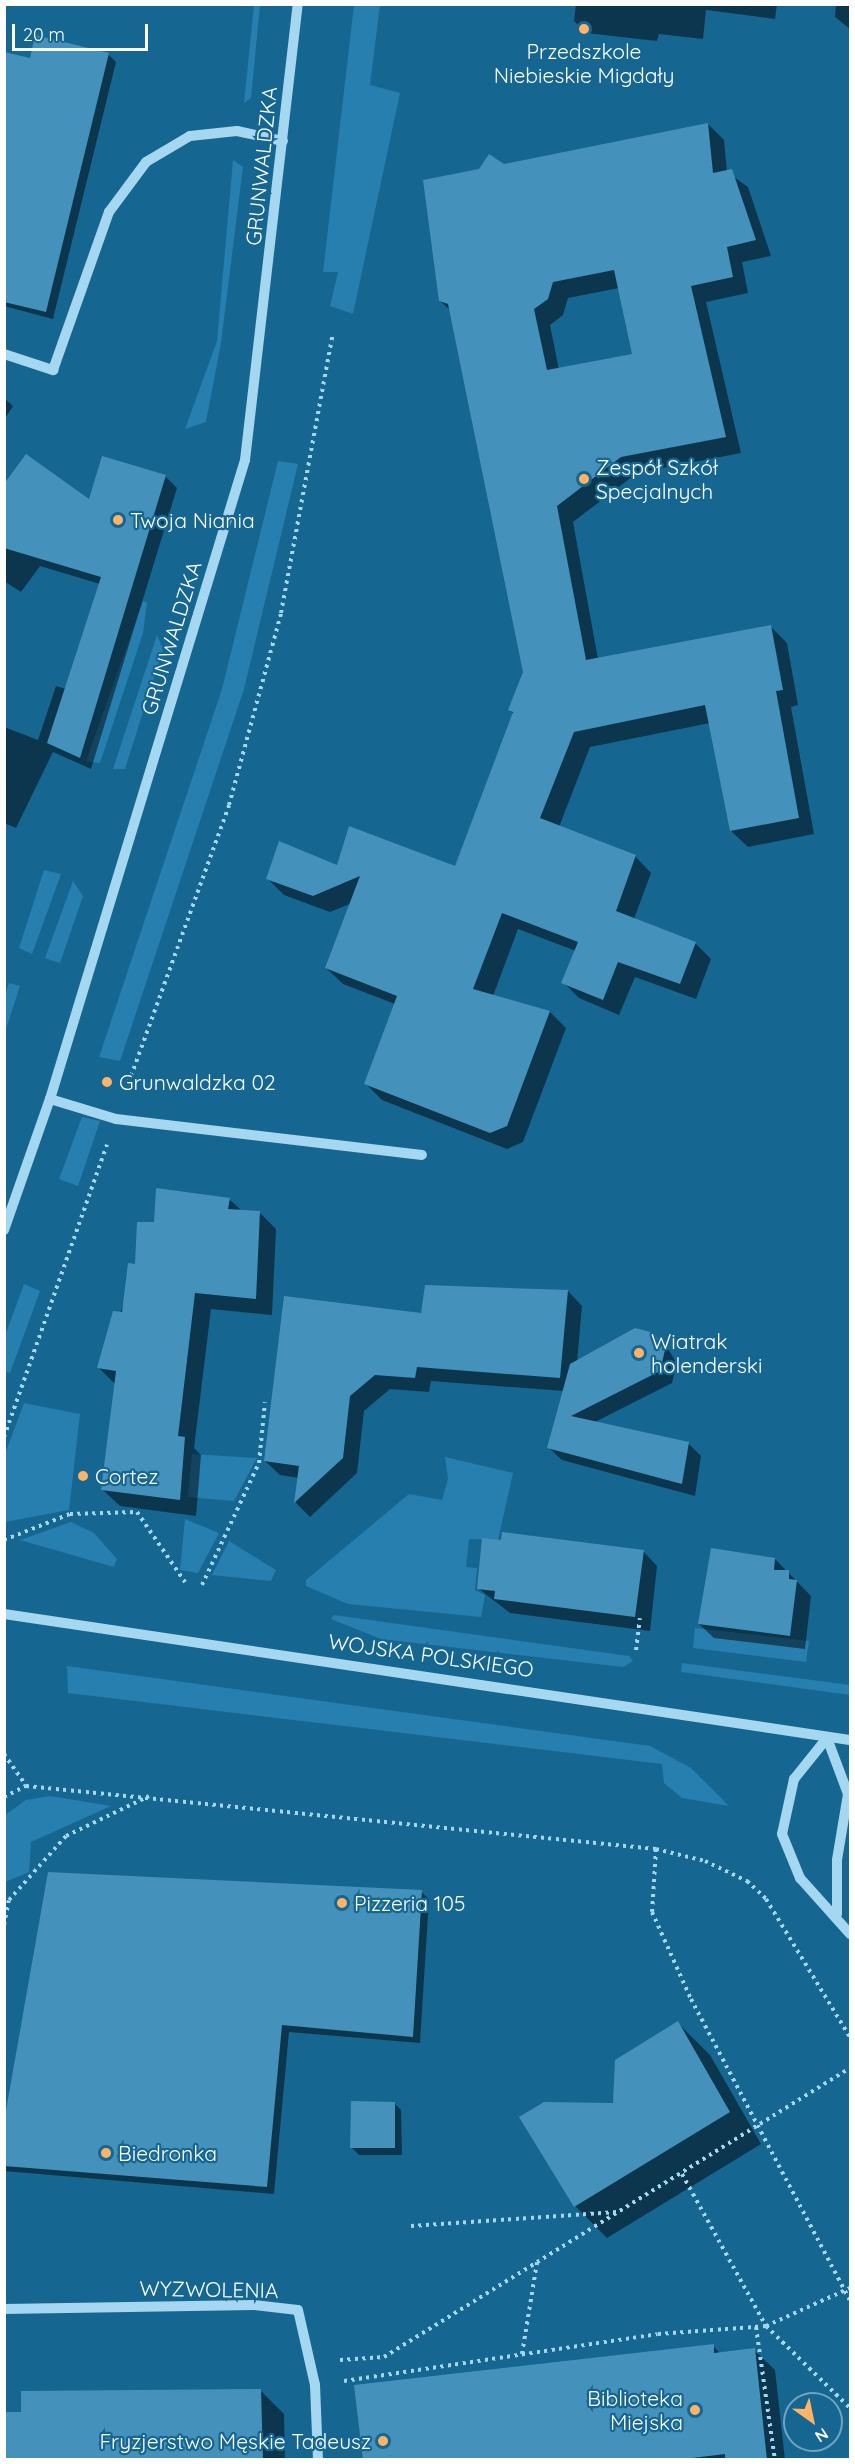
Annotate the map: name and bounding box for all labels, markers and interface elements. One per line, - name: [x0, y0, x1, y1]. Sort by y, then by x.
- scale bar: [15, 12, 152, 50]
- marker: Przedszkole Niebieskie Migdały: [577, 22, 591, 36]
- text: 20 m: [23, 23, 65, 46]
- place label: Przedszkole Niebieskie Migdały: [494, 38, 674, 88]
- street label: GRUNWALDZKA: [240, 85, 282, 247]
- place label: Zespół Szkół Specjalnych: [596, 454, 718, 504]
- marker: Zespół Szkół Specjalnych: [577, 472, 591, 486]
- place label: Twoja Niania: [130, 507, 255, 533]
- marker: Twoja Niania: [111, 513, 125, 527]
- street label: GRUNWALDZKA: [136, 558, 206, 718]
- place label: Grunwaldzka 02: [119, 1069, 276, 1095]
- marker: Grunwaldzka 02: [100, 1075, 114, 1089]
- place label: Wiatrak holenderski: [651, 1328, 762, 1378]
- marker: Wiatrak holenderski: [632, 1346, 646, 1360]
- place label: Cortez: [95, 1463, 158, 1489]
- marker: Cortez: [76, 1469, 90, 1483]
- street label: WOJSKA POLSKIEGO: [327, 1628, 535, 1682]
- place label: Pizzeria 105: [354, 1890, 466, 1916]
- marker: Pizzeria 105: [335, 1896, 349, 1910]
- place label: Biedronka: [118, 2140, 217, 2166]
- marker: Biedronka: [99, 2146, 113, 2160]
- street label: WYZWOLENIA: [139, 2275, 279, 2303]
- place label: Biblioteka Miejska: [587, 2385, 683, 2435]
- north arrow: [783, 2392, 843, 2452]
- marker: Biblioteka Miejska: [688, 2403, 702, 2417]
- text: N: [811, 2424, 832, 2447]
- place label: Fryzjerstwo Męskie Tadeusz: [99, 2428, 371, 2454]
- marker: Fryzjerstwo Męskie Tadeusz: [376, 2434, 390, 2448]

